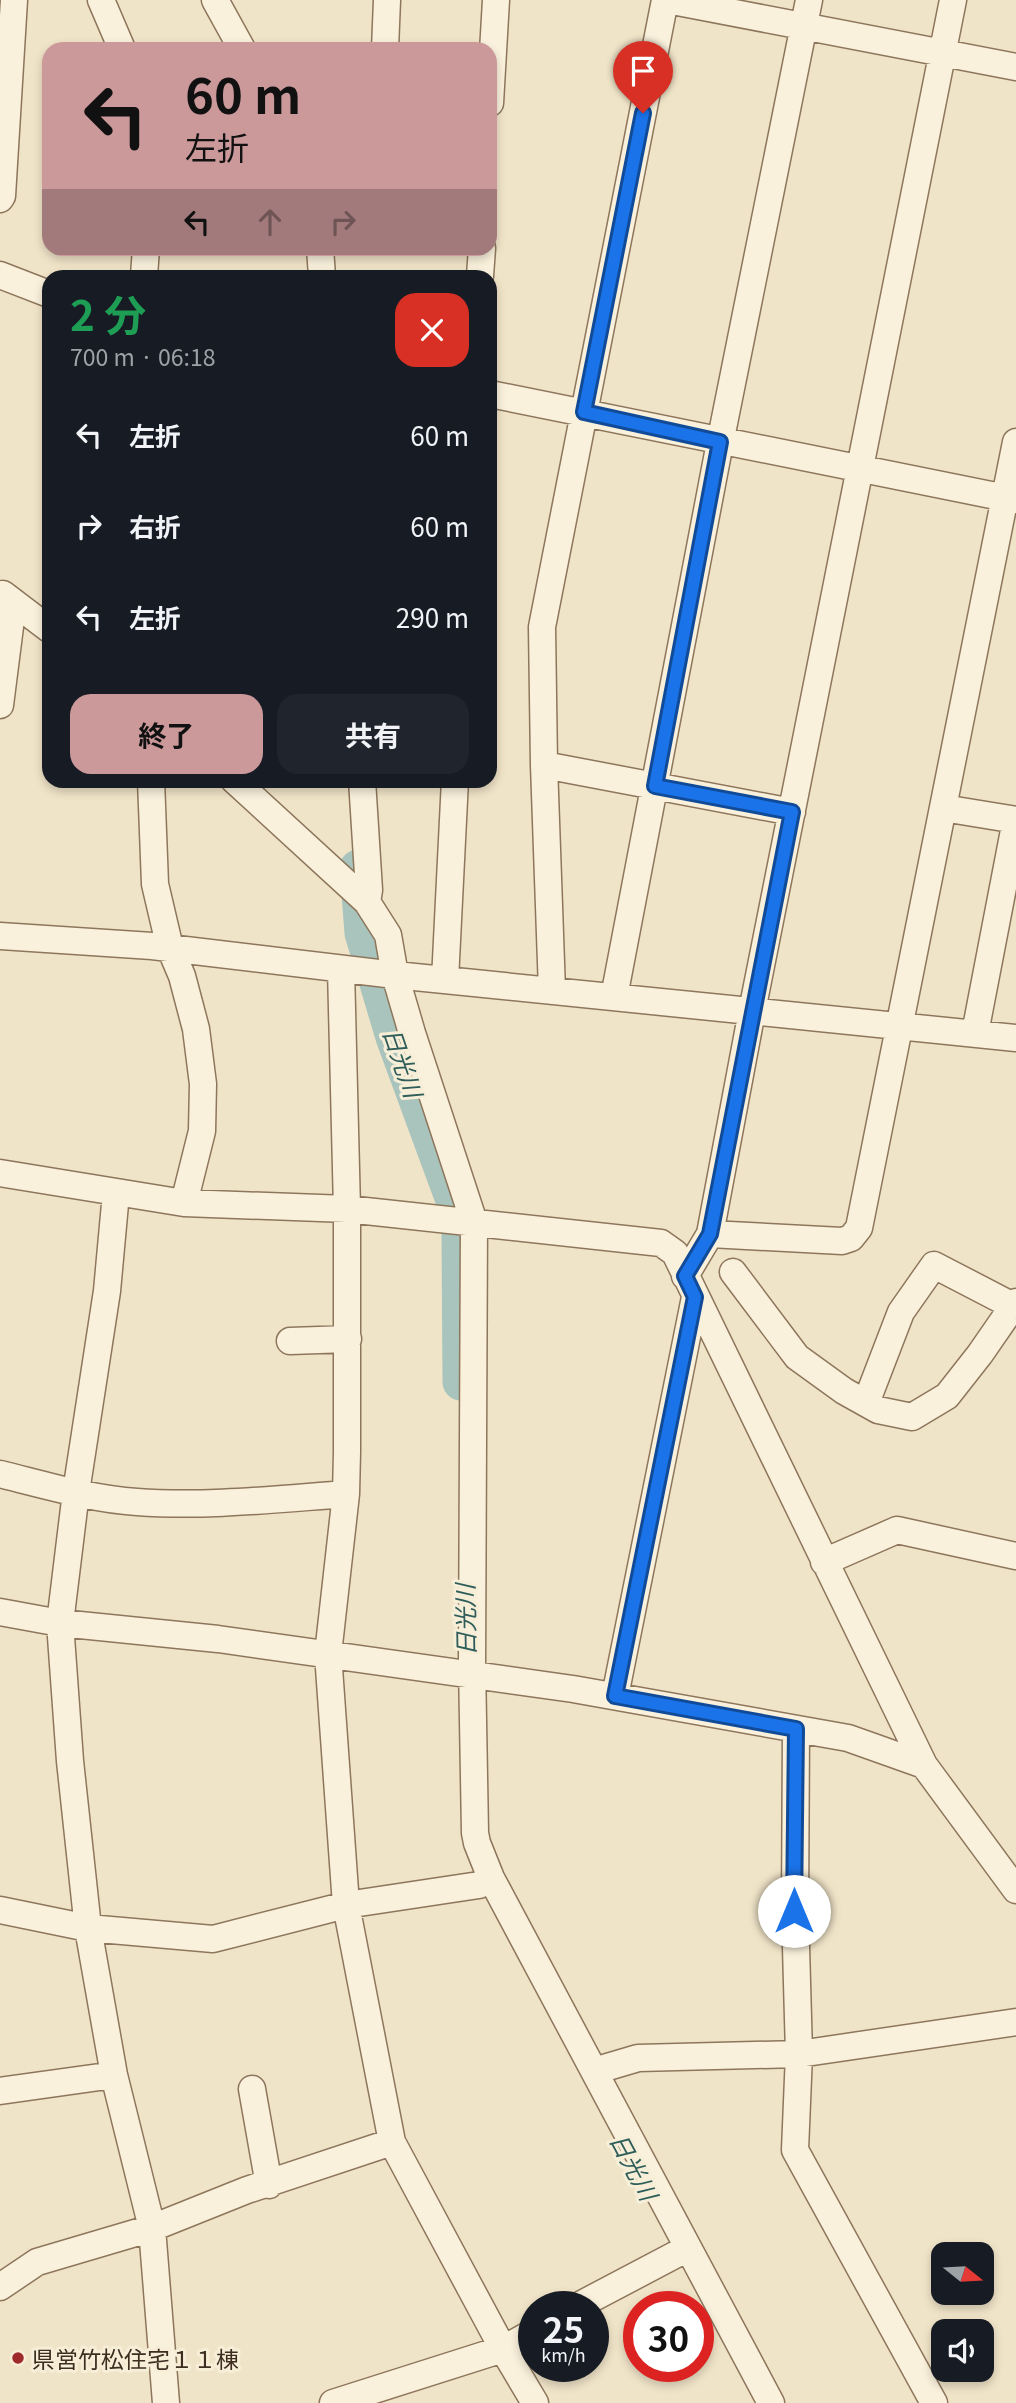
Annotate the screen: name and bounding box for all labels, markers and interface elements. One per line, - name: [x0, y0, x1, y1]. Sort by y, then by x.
- pin: [613, 41, 673, 113]
- icon: arrive: [624, 52, 662, 90]
- text: 60 m: [185, 57, 301, 128]
- icon: left: [70, 70, 161, 161]
- text: 左折: [185, 123, 249, 169]
- icon: left: [178, 203, 216, 241]
- icon: ahead: [251, 203, 289, 241]
- icon: right: [324, 203, 362, 241]
- text: 2 分: [70, 282, 146, 343]
- button: close: [395, 293, 469, 367]
- text: 700 m · 06:18: [70, 339, 215, 373]
- icon: left: [70, 416, 108, 454]
- text: 左折: [129, 416, 181, 453]
- text: 60 m: [410, 416, 469, 453]
- icon: right: [70, 507, 108, 545]
- text: 右折: [129, 507, 181, 544]
- text: 60 m: [410, 507, 469, 544]
- icon: left: [70, 598, 108, 636]
- text: 左折: [129, 598, 181, 635]
- text: 290 m: [396, 598, 469, 635]
- button: 終了: [70, 694, 263, 774]
- button: 共有: [277, 694, 469, 774]
- water label: 日光川: [376, 1022, 433, 1105]
- water label: 日光川: [446, 1581, 482, 1656]
- position arrow: [757, 1874, 831, 1948]
- water label: 日光川: [603, 2126, 669, 2209]
- north arrow: [931, 2242, 994, 2305]
- map controls: [931, 2242, 994, 2382]
- speed limit sign: 30: [623, 2291, 714, 2382]
- text: 25: [543, 2302, 584, 2353]
- button: sound: [931, 2319, 994, 2382]
- place label: 県営竹松住宅１１棟: [32, 2341, 239, 2375]
- text: km/h: [541, 2341, 586, 2367]
- marker: 県営竹松住宅１１棟: [10, 2350, 26, 2366]

